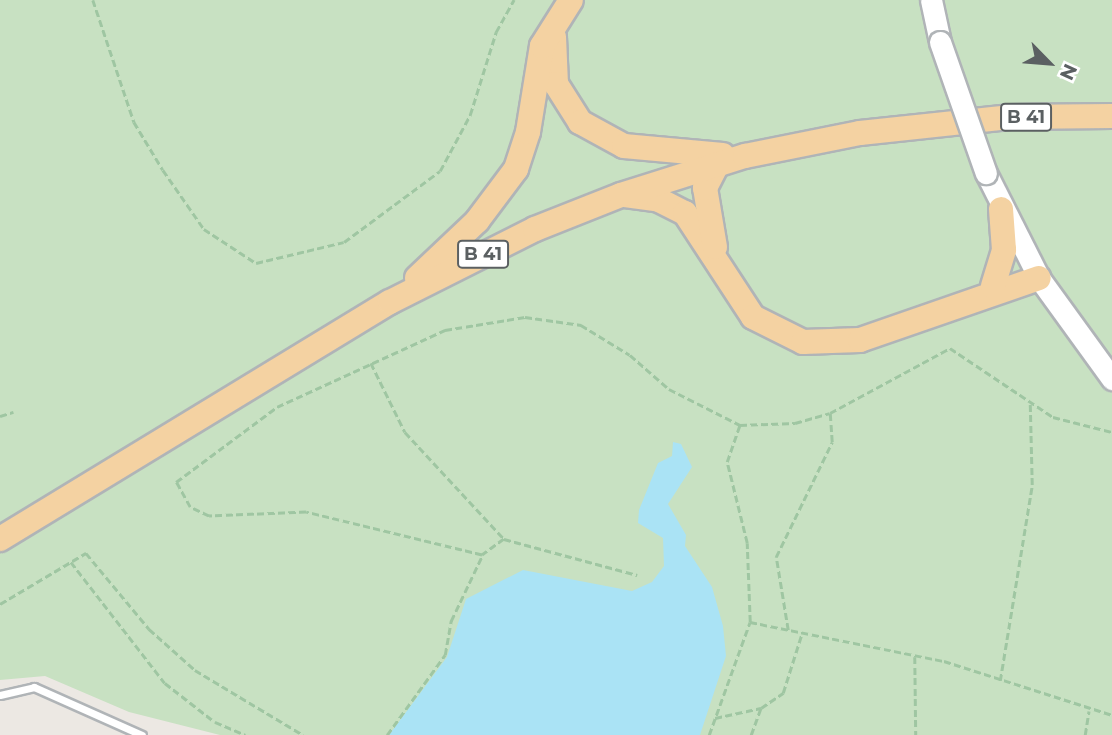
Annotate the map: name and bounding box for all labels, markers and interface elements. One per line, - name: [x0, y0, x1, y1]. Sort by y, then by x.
- north arrow: [1014, 28, 1084, 98]
- text: N: [1055, 60, 1082, 84]
- road number: B 41: [1000, 103, 1052, 132]
- road number: B 41: [457, 240, 509, 268]

